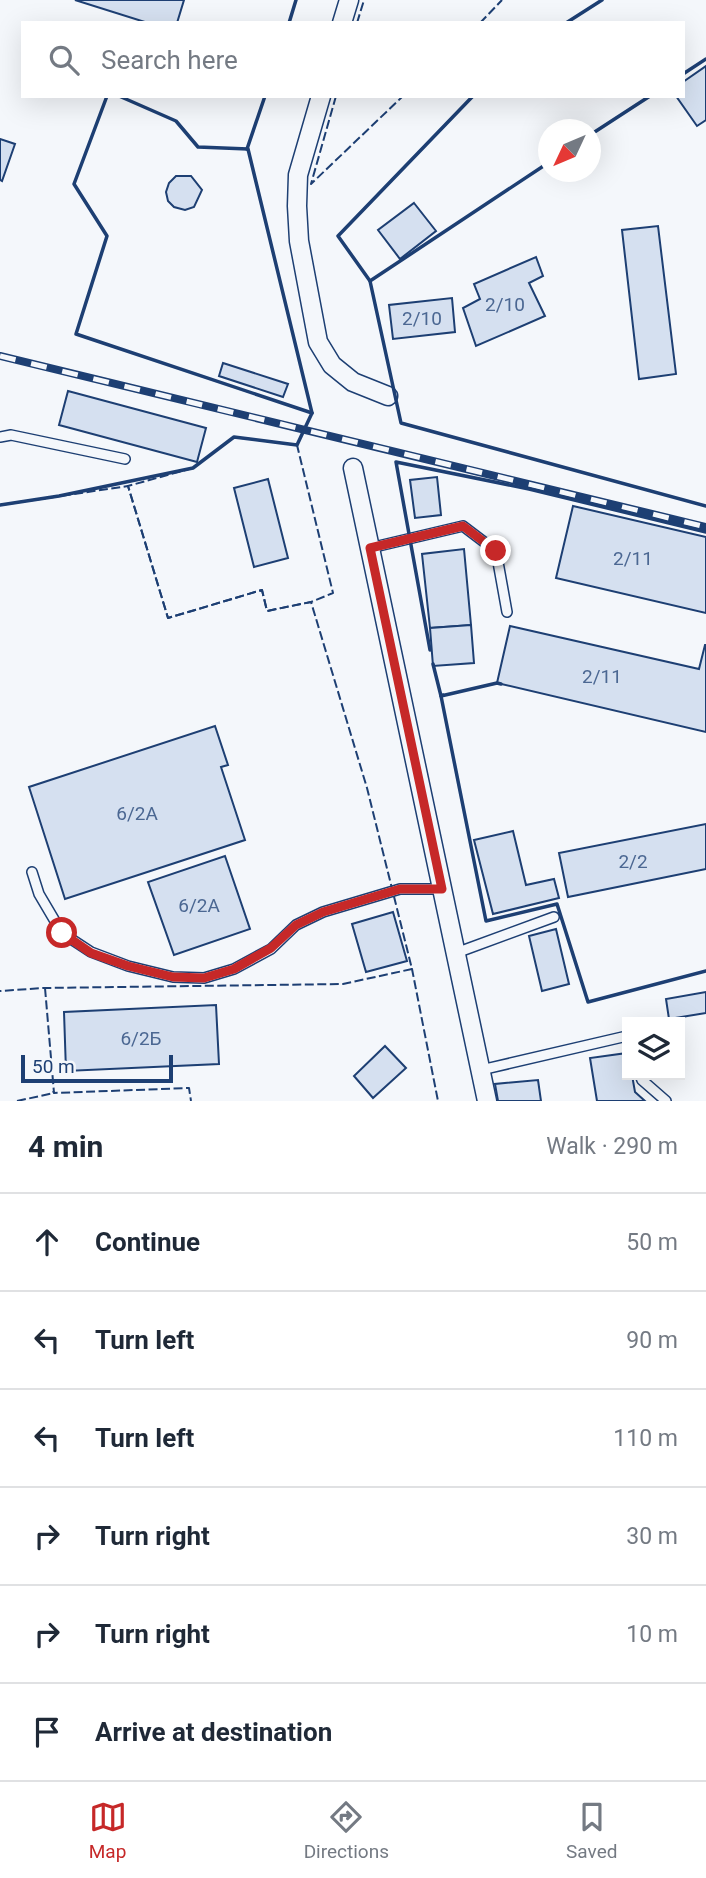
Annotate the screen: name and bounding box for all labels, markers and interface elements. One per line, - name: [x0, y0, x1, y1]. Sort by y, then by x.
- search box: [21, 21, 685, 98]
- icon: search: [45, 41, 83, 79]
- text: Search here: [101, 45, 238, 75]
- north arrow: [538, 119, 601, 182]
- house number: 2/10: [485, 293, 525, 316]
- house number: 2/10: [402, 307, 442, 330]
- route end: [480, 535, 511, 566]
- house number: 2/11: [613, 547, 653, 570]
- house number: 2/11: [582, 665, 622, 688]
- house number: 6/2А: [116, 802, 158, 825]
- house number: 2/2: [618, 850, 648, 873]
- house number: 6/2А: [178, 894, 220, 917]
- route start: [46, 917, 77, 948]
- map controls: [622, 1017, 685, 1080]
- button: layers: [622, 1017, 685, 1080]
- house number: 6/2Б: [120, 1027, 162, 1050]
- scale bar: [21, 1052, 173, 1084]
- text: 50 m: [32, 1055, 75, 1078]
- text: 4 min: [28, 1129, 103, 1164]
- text: Walk · 290 m: [546, 1133, 678, 1160]
- icon: ahead: [28, 1223, 66, 1261]
- text: Continue: [95, 1227, 200, 1257]
- text: 50 m: [626, 1229, 678, 1256]
- icon: left: [28, 1321, 66, 1359]
- text: Turn left: [95, 1325, 194, 1355]
- text: 90 m: [626, 1327, 678, 1354]
- icon: left: [28, 1419, 66, 1457]
- text: Turn left: [95, 1423, 194, 1453]
- text: 110 m: [613, 1425, 678, 1452]
- icon: right: [28, 1517, 66, 1555]
- text: Turn right: [95, 1521, 210, 1551]
- text: 30 m: [626, 1523, 678, 1550]
- icon: right: [28, 1615, 66, 1653]
- text: Turn right: [95, 1619, 210, 1649]
- text: 10 m: [626, 1621, 678, 1648]
- icon: arrive: [28, 1713, 66, 1751]
- text: Arrive at destination: [95, 1717, 332, 1747]
- tab: Map: [89, 1798, 127, 1863]
- tab: Directions: [304, 1798, 389, 1863]
- tab: Saved: [566, 1798, 617, 1863]

